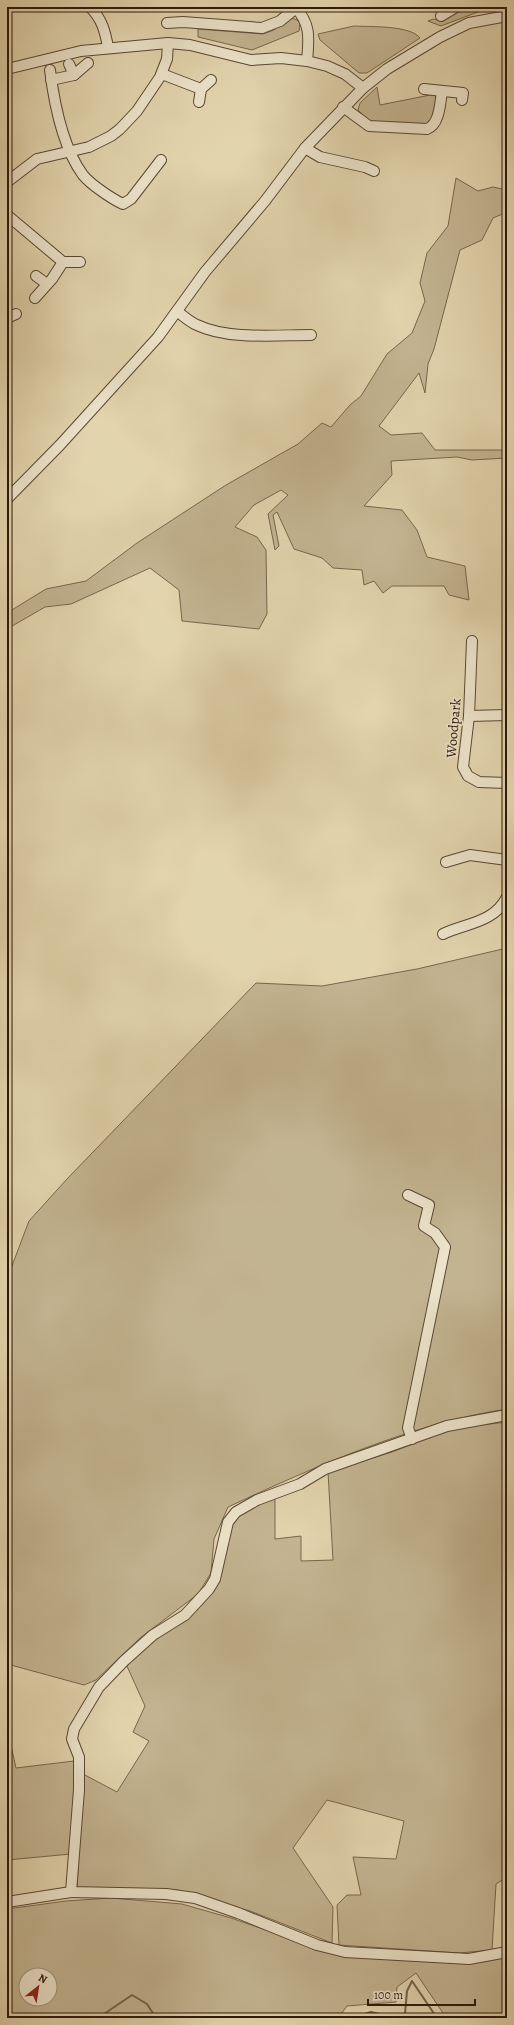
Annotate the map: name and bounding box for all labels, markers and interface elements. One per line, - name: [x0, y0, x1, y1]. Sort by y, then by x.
- street label: Woodpark: [441, 697, 466, 760]
- north arrow: [18, 1967, 58, 2007]
- text: N: [36, 1970, 50, 1987]
- scale bar: [368, 1981, 475, 2007]
- text: 100 m: [374, 1987, 403, 2003]

